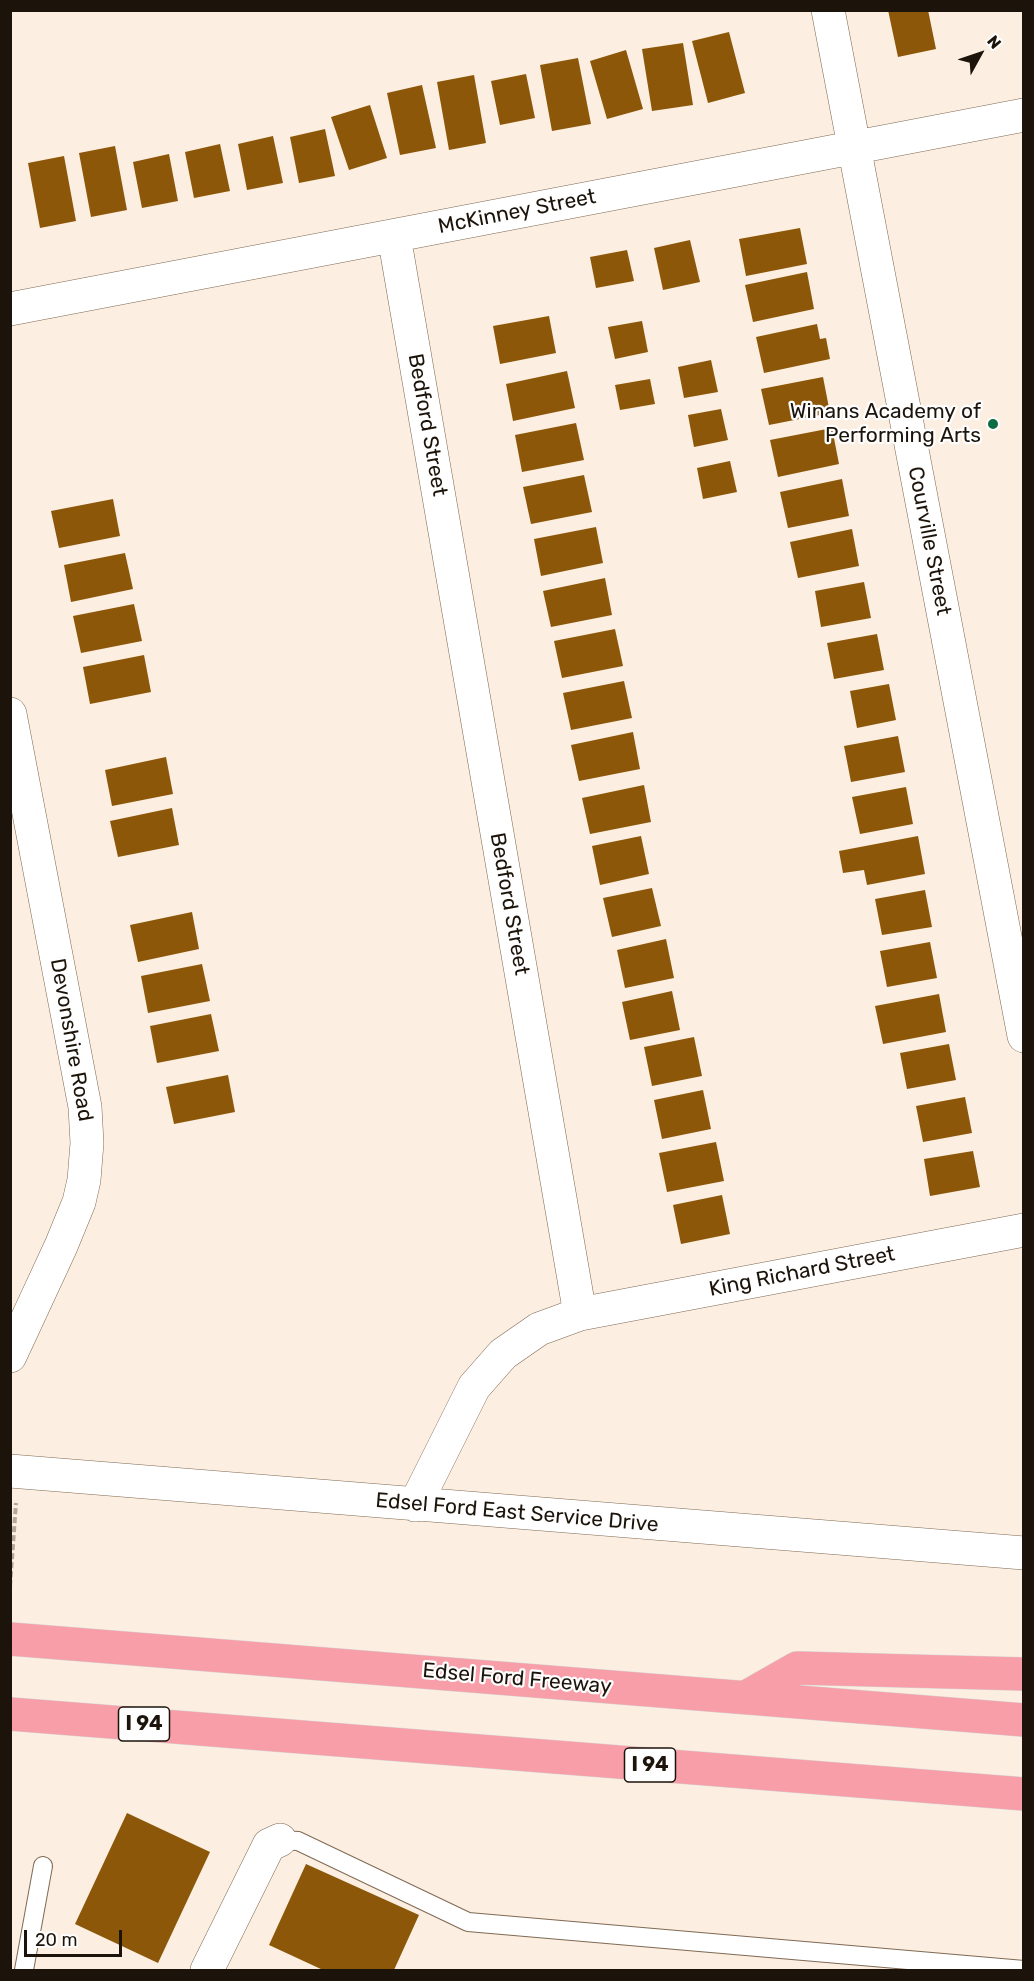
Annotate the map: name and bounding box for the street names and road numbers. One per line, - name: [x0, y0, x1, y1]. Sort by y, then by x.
- street label: McKinney Street: [436, 184, 598, 240]
- street label: Bedford Street: [402, 352, 452, 498]
- street label: Courville Street: [902, 464, 956, 618]
- street label: Bedford Street: [484, 831, 534, 977]
- street label: Devonshire Road: [44, 957, 98, 1123]
- street label: King Richard Street: [707, 1242, 897, 1302]
- street label: Edsel Ford East Service Drive: [374, 1488, 660, 1538]
- street label: Edsel Ford Freeway: [421, 1658, 613, 1700]
- road number: I 94: [118, 1707, 170, 1741]
- road number: I 94: [624, 1748, 676, 1782]

